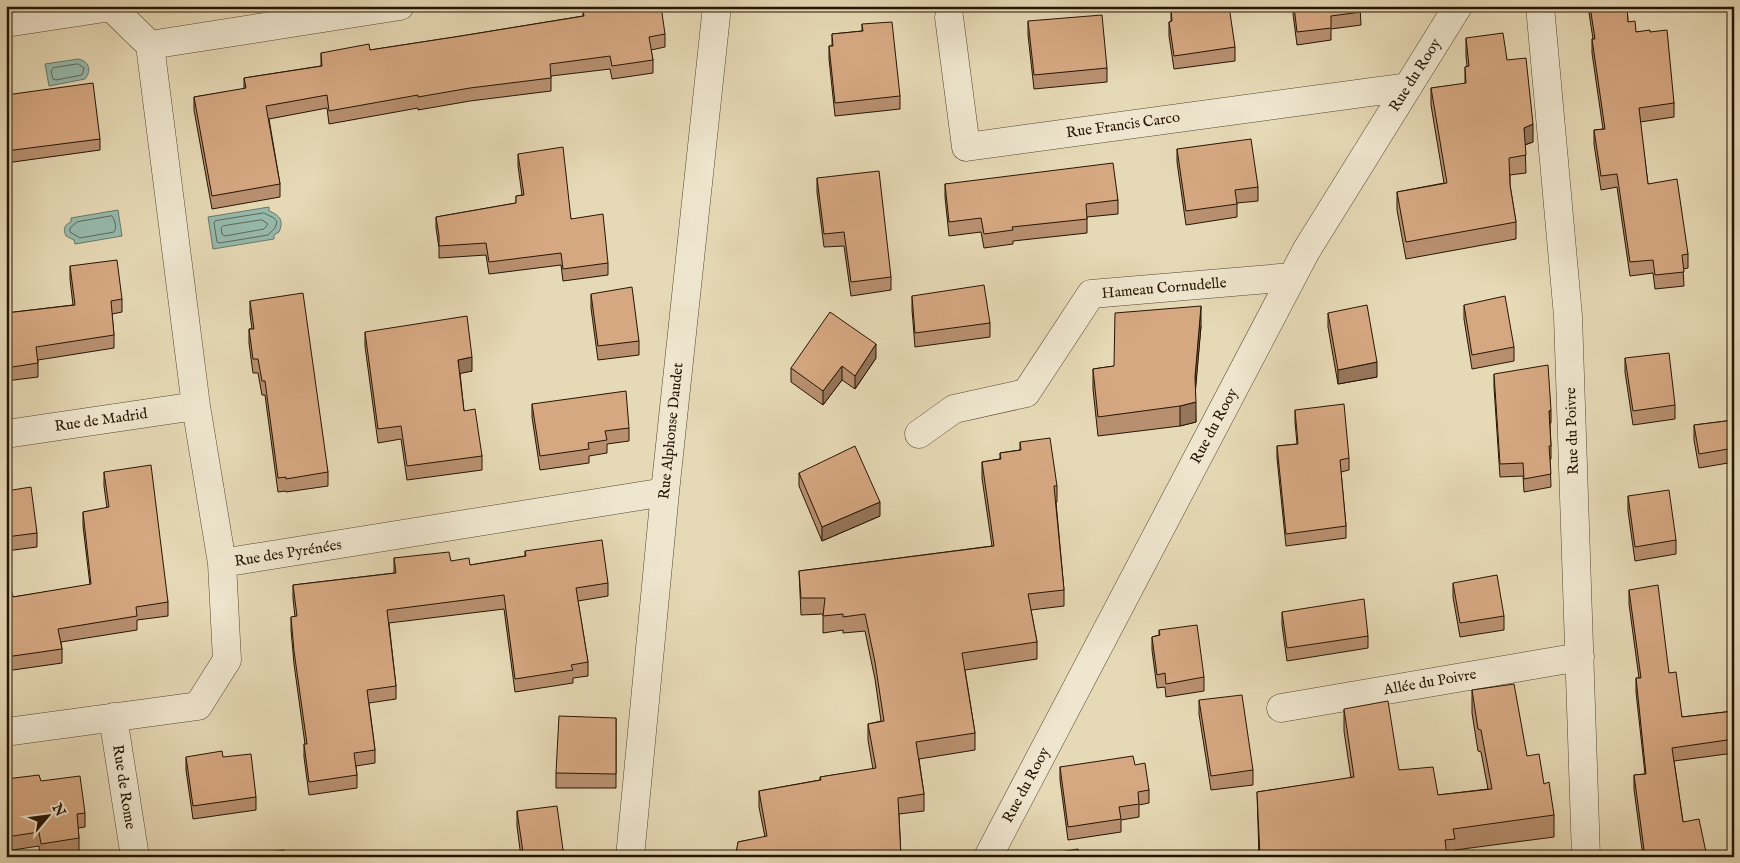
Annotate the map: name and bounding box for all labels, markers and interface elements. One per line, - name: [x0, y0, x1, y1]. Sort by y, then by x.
- street label: Rue du Rooy: [1385, 34, 1445, 115]
- street label: Rue Francis Carco: [1065, 108, 1181, 142]
- street label: Hameau Cornudelle: [1101, 273, 1227, 303]
- street label: Rue Alphonse Daudet: [654, 362, 688, 500]
- street label: Rue du Rooy: [1186, 384, 1242, 467]
- street label: Rue du Poivre: [1561, 387, 1583, 475]
- street label: Rue de Madrid: [53, 404, 150, 436]
- street label: Rue des Pyrénées: [233, 535, 343, 571]
- street label: Allée du Poivre: [1381, 664, 1478, 700]
- street label: Rue de Rome: [108, 743, 140, 831]
- street label: Rue du Rooy: [998, 743, 1054, 826]
- north arrow: [22, 790, 72, 840]
- text: N: [47, 800, 69, 820]

